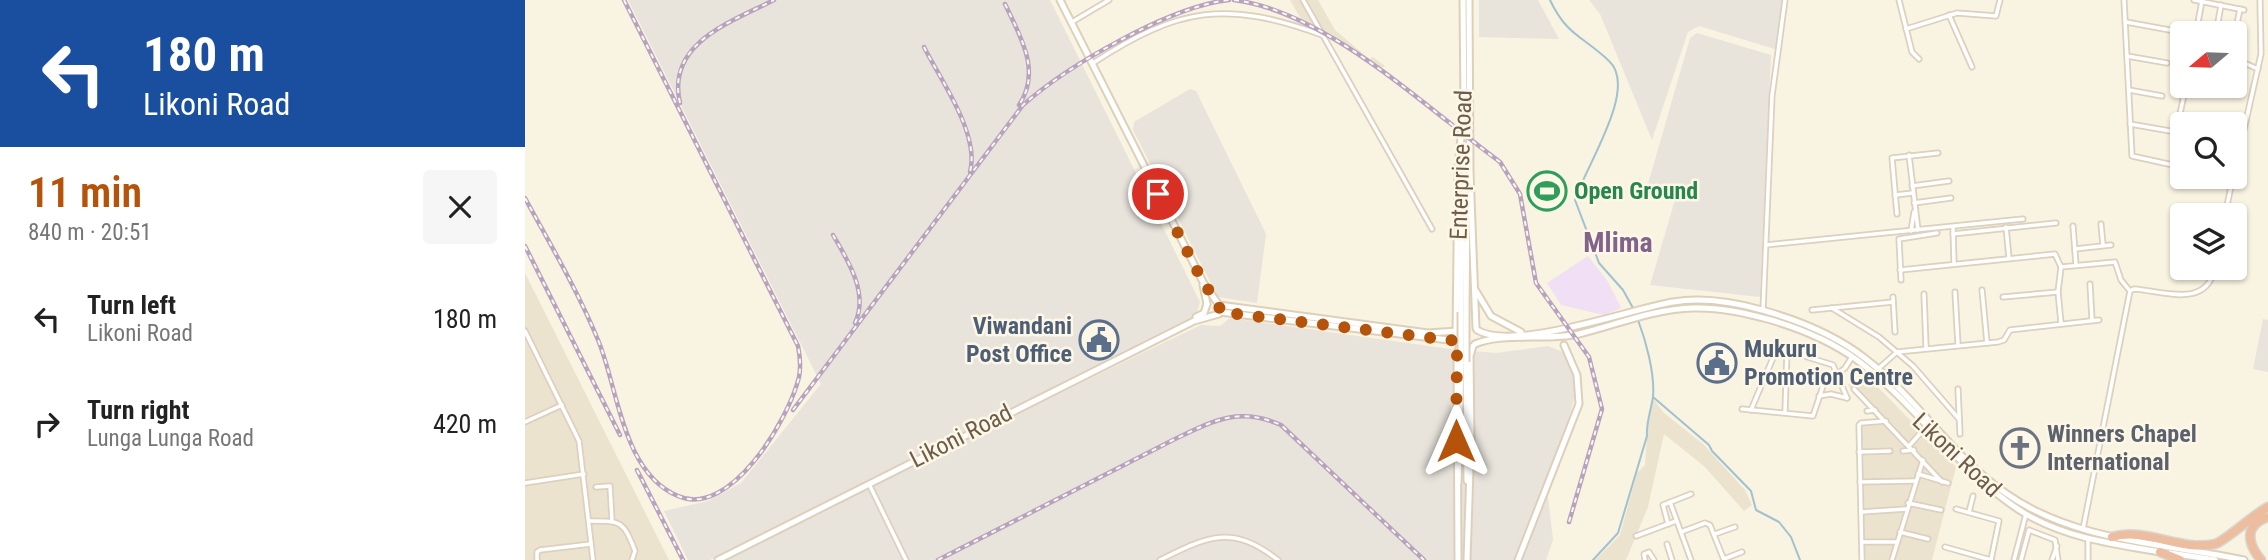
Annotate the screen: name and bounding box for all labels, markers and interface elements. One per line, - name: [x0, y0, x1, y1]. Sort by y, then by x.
- north arrow: [2170, 21, 2247, 98]
- map controls: [2170, 21, 2247, 280]
- text: 180 m: [143, 26, 265, 83]
- icon: left: [28, 28, 119, 119]
- text: Likoni Road: [143, 85, 290, 123]
- street label: Enterprise Road: [1444, 90, 1478, 240]
- button: search: [2170, 112, 2247, 189]
- pin: [1128, 164, 1188, 224]
- text: 11 min: [28, 168, 142, 217]
- button: close: [423, 170, 497, 244]
- sports icon: Open Ground: [1526, 170, 1568, 212]
- icon: arrive: [1139, 175, 1177, 213]
- place label: Open Ground: [1574, 177, 1698, 205]
- button: layers: [2170, 203, 2247, 280]
- text: 840 m · 20:51: [28, 219, 152, 246]
- district label: Mlima: [1583, 226, 1653, 259]
- text: Turn left: [87, 290, 176, 320]
- icon: left: [28, 300, 66, 338]
- text: 180 m: [433, 304, 497, 334]
- place label: Viwandani Post Office: [966, 312, 1072, 368]
- public building icon: Viwandani Post Office: [1078, 319, 1120, 361]
- text: Likoni Road: [87, 320, 193, 347]
- place label: Mukuru Promotion Centre: [1744, 335, 1913, 391]
- public building icon: Mukuru Promotion Centre: [1696, 342, 1738, 384]
- text: Turn right: [87, 395, 189, 425]
- street label: Likoni Road: [905, 398, 1017, 474]
- position arrow: [1419, 404, 1493, 478]
- icon: right: [28, 405, 66, 443]
- street label: Likoni Road: [1907, 407, 2007, 503]
- text: 420 m: [433, 409, 497, 439]
- place label: Winners Chapel International: [2047, 420, 2197, 476]
- text: Lunga Lunga Road: [87, 425, 254, 452]
- church icon: Winners Chapel International: [1999, 427, 2041, 469]

